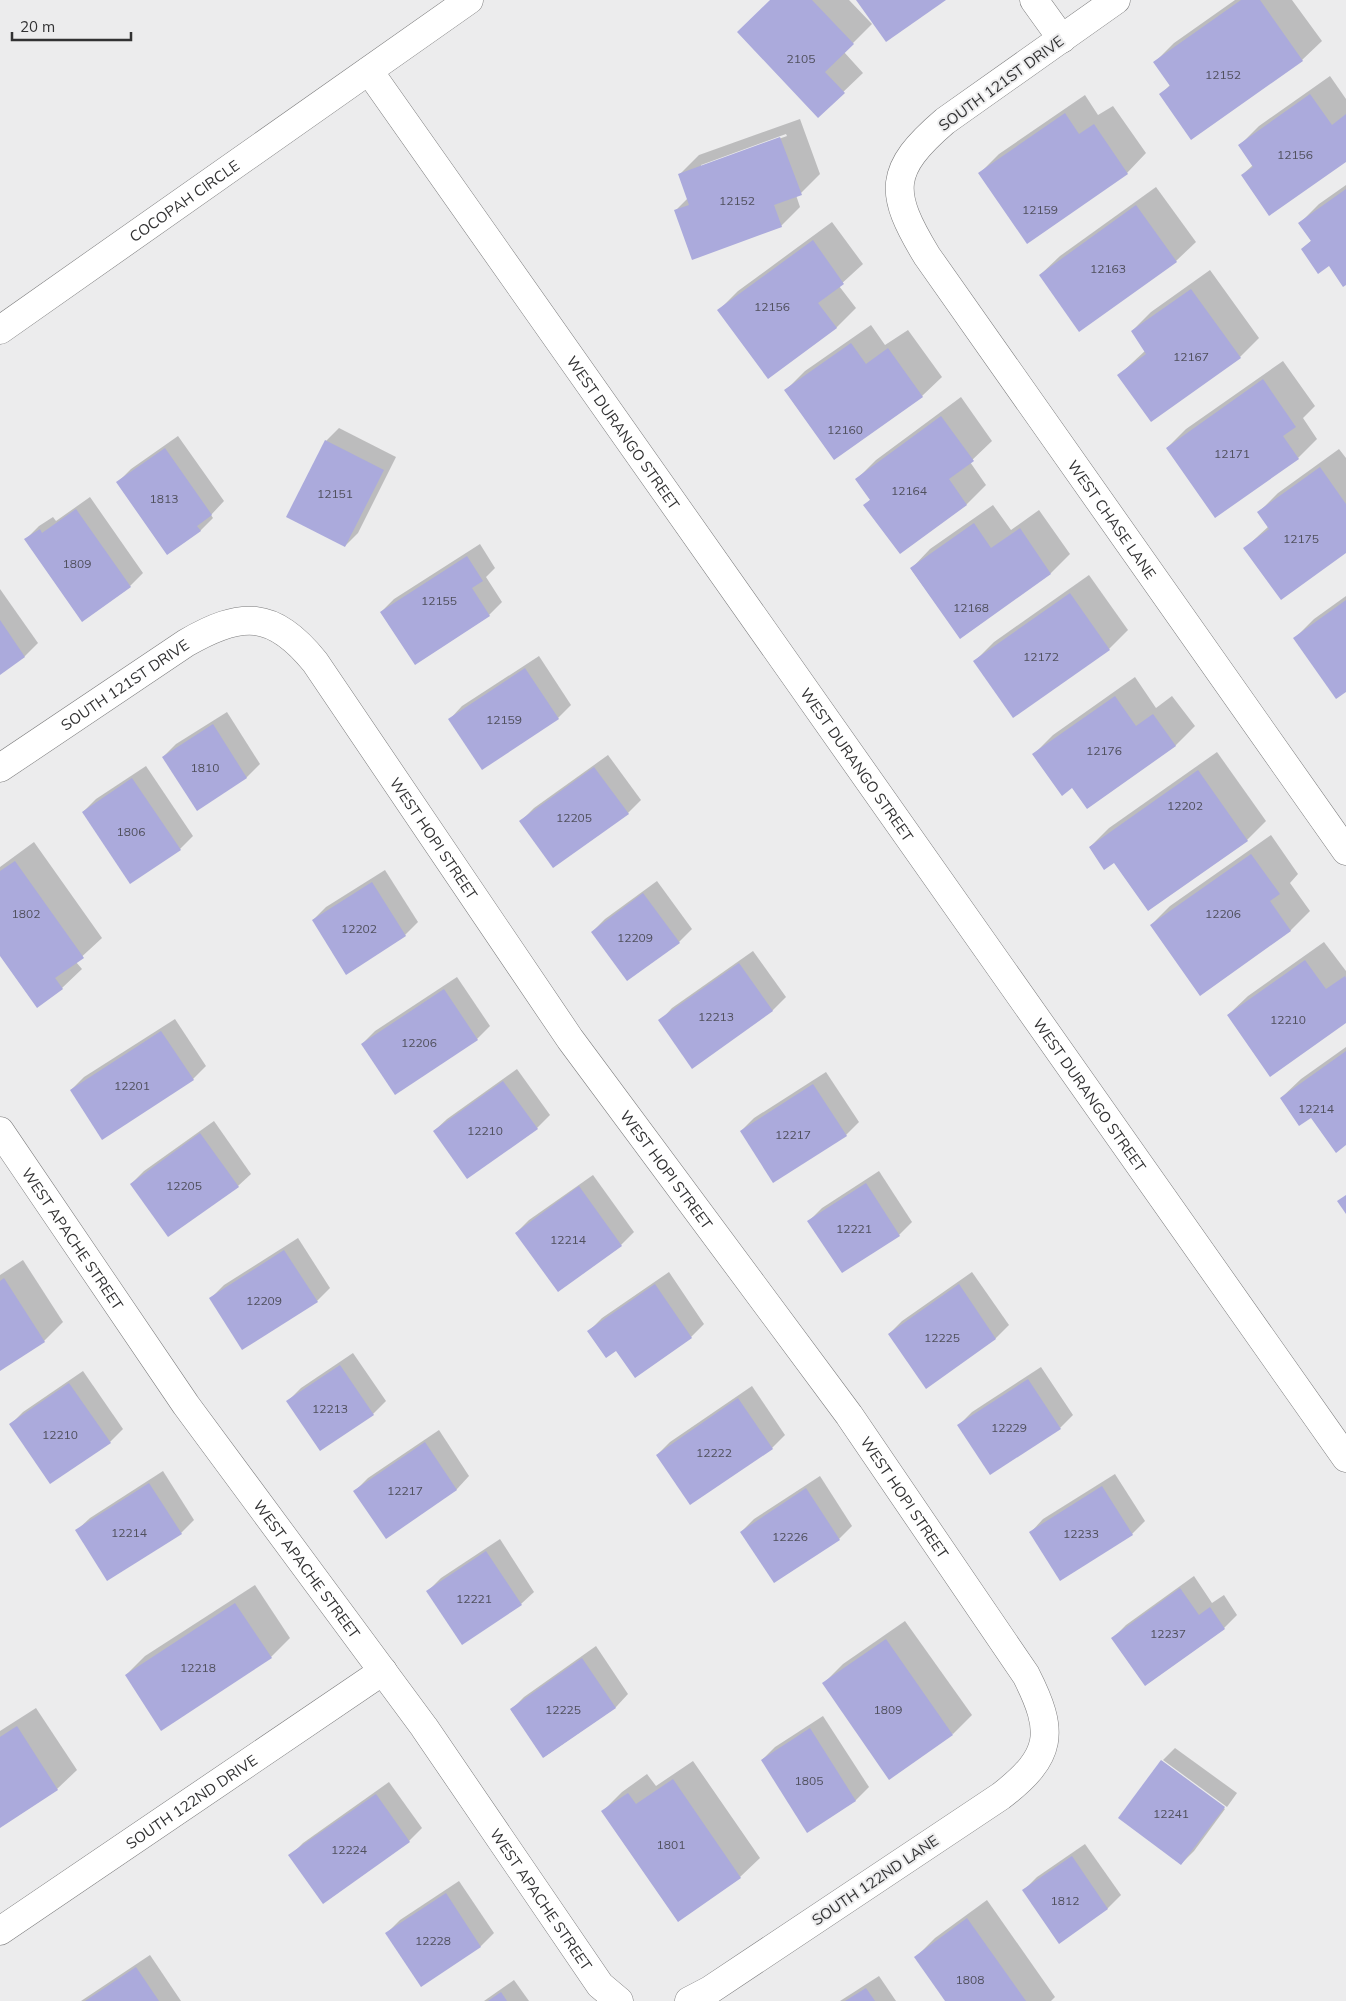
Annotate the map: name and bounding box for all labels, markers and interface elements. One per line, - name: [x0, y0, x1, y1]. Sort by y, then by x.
- scale bar: [12, 10, 131, 42]
- text: 20 m: [20, 17, 55, 36]
- street label: SOUTH 121ST DRIVE: [935, 31, 1067, 135]
- house number: 2105: [787, 51, 815, 66]
- house number: 12152: [1205, 67, 1241, 82]
- house number: 12156: [1277, 147, 1313, 162]
- street label: COCOPAH CIRCLE: [125, 155, 243, 246]
- house number: 12152: [719, 193, 755, 208]
- house number: 12159: [1022, 202, 1058, 217]
- house number: 12163: [1090, 261, 1126, 276]
- house number: 12156: [754, 299, 790, 314]
- house number: 12167: [1173, 349, 1209, 364]
- street label: WEST DURANGO STREET: [563, 352, 684, 513]
- house number: 12160: [827, 422, 863, 437]
- house number: 12171: [1214, 446, 1250, 461]
- street label: WEST CHASE LANE: [1064, 456, 1161, 583]
- house number: 12164: [891, 483, 927, 498]
- house number: 12151: [317, 486, 353, 501]
- house number: 1813: [150, 491, 178, 506]
- house number: 12175: [1283, 531, 1319, 546]
- house number: 1809: [63, 556, 91, 571]
- house number: 12155: [421, 593, 457, 608]
- house number: 12168: [953, 600, 989, 615]
- street label: SOUTH 121ST DRIVE: [57, 634, 192, 734]
- house number: 12172: [1023, 649, 1059, 664]
- street label: WEST DURANGO STREET: [797, 684, 918, 845]
- house number: 12159: [486, 712, 522, 727]
- house number: 12176: [1086, 743, 1122, 758]
- house number: 1810: [191, 760, 219, 775]
- street label: WEST HOPI STREET: [386, 774, 482, 903]
- house number: 12202: [1167, 798, 1203, 813]
- house number: 12205: [556, 810, 592, 825]
- house number: 1806: [117, 824, 145, 839]
- house number: 1802: [12, 906, 40, 921]
- house number: 12206: [1205, 906, 1241, 921]
- house number: 12202: [341, 921, 377, 936]
- house number: 12209: [617, 930, 653, 945]
- house number: 12213: [698, 1009, 734, 1024]
- house number: 12210: [1270, 1012, 1306, 1027]
- street label: WEST DURANGO STREET: [1029, 1014, 1151, 1175]
- house number: 12206: [401, 1035, 437, 1050]
- house number: 12201: [114, 1078, 150, 1093]
- house number: 12214: [1298, 1101, 1334, 1116]
- street label: WEST HOPI STREET: [617, 1106, 717, 1233]
- house number: 12210: [467, 1123, 503, 1138]
- house number: 12217: [775, 1127, 811, 1142]
- street label: WEST APACHE STREET: [18, 1164, 128, 1313]
- house number: 12205: [166, 1178, 202, 1193]
- house number: 12221: [836, 1221, 872, 1236]
- house number: 12214: [550, 1232, 586, 1247]
- house number: 12209: [246, 1293, 282, 1308]
- house number: 12225: [924, 1330, 960, 1345]
- house number: 12213: [312, 1401, 348, 1416]
- house number: 12229: [991, 1420, 1027, 1435]
- house number: 12210: [42, 1427, 78, 1442]
- street label: WEST HOPI STREET: [857, 1433, 953, 1562]
- house number: 12222: [696, 1445, 732, 1460]
- house number: 12217: [387, 1483, 423, 1498]
- street label: WEST APACHE STREET: [250, 1496, 365, 1642]
- house number: 12214: [111, 1525, 147, 1540]
- house number: 12233: [1063, 1526, 1099, 1541]
- house number: 12226: [772, 1529, 808, 1544]
- house number: 12221: [456, 1591, 492, 1606]
- house number: 12237: [1150, 1626, 1186, 1641]
- house number: 12218: [180, 1660, 216, 1675]
- house number: 12225: [545, 1702, 581, 1717]
- house number: 1809: [874, 1702, 902, 1717]
- street label: SOUTH 122ND DRIVE: [122, 1750, 261, 1853]
- house number: 1805: [795, 1773, 823, 1788]
- house number: 12241: [1153, 1806, 1189, 1821]
- street label: WEST APACHE STREET: [486, 1825, 597, 1974]
- street label: SOUTH 122ND LANE: [808, 1830, 942, 1929]
- house number: 1801: [657, 1837, 685, 1852]
- house number: 12224: [331, 1842, 367, 1857]
- house number: 1812: [1051, 1893, 1079, 1908]
- house number: 12228: [415, 1933, 451, 1948]
- house number: 1808: [956, 1972, 984, 1987]

